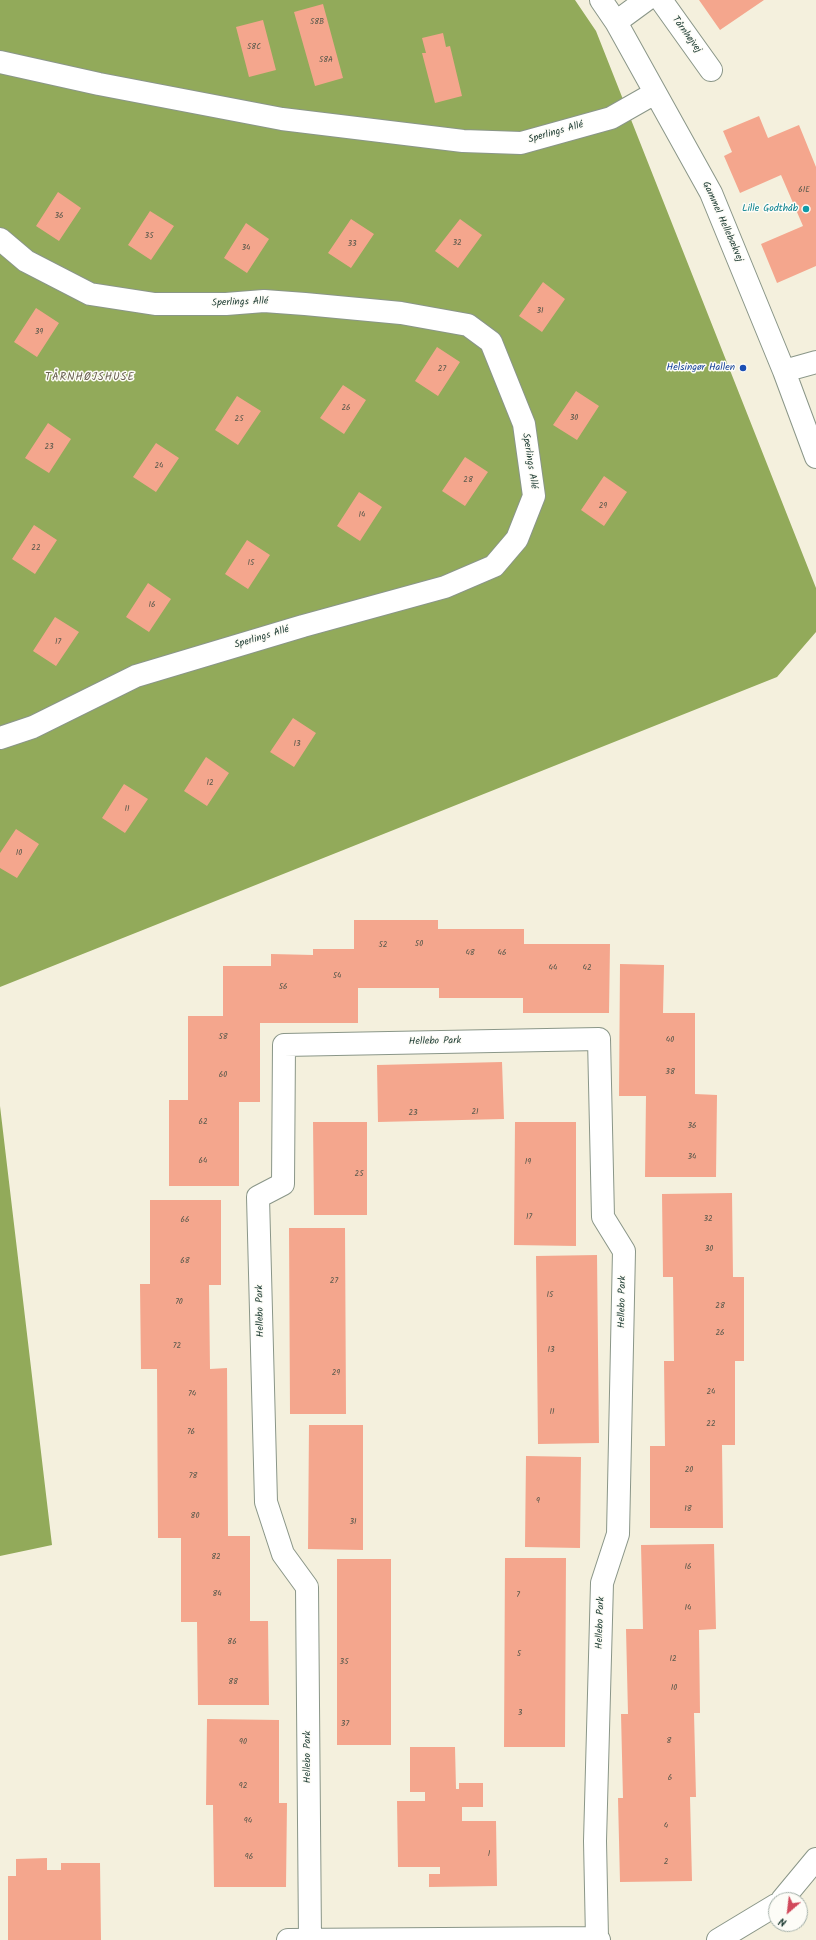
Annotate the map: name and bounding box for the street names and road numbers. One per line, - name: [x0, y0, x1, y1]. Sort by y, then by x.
- street label: Tårnhøjvej: [669, 14, 703, 56]
- street label: Sperlings Allé: [527, 119, 585, 147]
- street label: Gammel Hellebækvej: [699, 180, 745, 264]
- street label: Sperlings Allé: [212, 296, 268, 310]
- street label: Sperlings Allé: [519, 432, 539, 490]
- street label: Sperlings Allé: [233, 624, 291, 652]
- street label: Hellebo Park: [409, 1036, 461, 1048]
- street label: Hellebo Park: [617, 1276, 629, 1328]
- street label: Hellebo Park: [255, 1285, 267, 1337]
- street label: Hellebo Park: [594, 1597, 608, 1649]
- street label: Hellebo Park: [302, 1731, 314, 1783]

